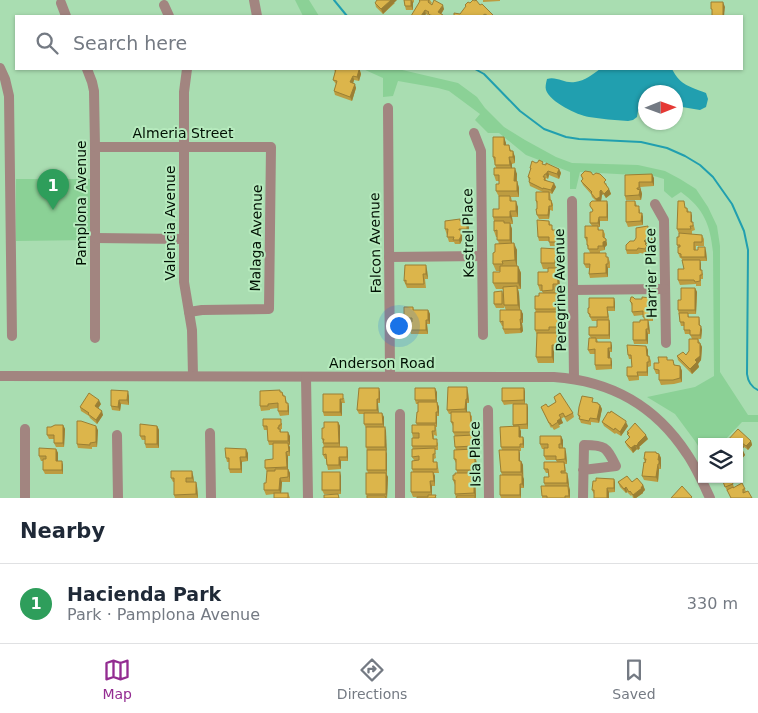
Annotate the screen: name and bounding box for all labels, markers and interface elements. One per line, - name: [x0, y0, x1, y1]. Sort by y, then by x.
- search box: [15, 15, 743, 70]
- icon: search: [33, 29, 61, 57]
- text: Search here: [73, 32, 187, 54]
- north arrow: [638, 85, 683, 130]
- street label: Almeria Street: [133, 125, 234, 141]
- street label: Pamplona Avenue: [73, 140, 89, 266]
- street label: Valencia Avenue: [162, 165, 178, 281]
- pin: 1: [37, 169, 69, 210]
- street label: Malaga Avenue: [247, 184, 265, 292]
- street label: Kestrel Place: [459, 188, 477, 278]
- street label: Falcon Avenue: [366, 192, 384, 294]
- street label: Peregrine Avenue: [551, 228, 569, 352]
- street label: Harrier Place: [642, 228, 660, 318]
- your location: [386, 313, 412, 339]
- street label: Anderson Road: [329, 355, 435, 371]
- street label: Isla Place: [466, 421, 484, 487]
- map controls: [698, 438, 743, 483]
- button: layers: [698, 438, 743, 483]
- text: Nearby: [20, 519, 105, 543]
- text: Hacienda Park: [67, 583, 221, 605]
- text: 1: [30, 594, 42, 613]
- text: 330 m: [687, 594, 738, 613]
- text: Park · Pamplona Avenue: [67, 605, 260, 624]
- tab: Map: [102, 656, 132, 702]
- tab: Directions: [337, 656, 407, 702]
- tab: Saved: [612, 656, 656, 702]

